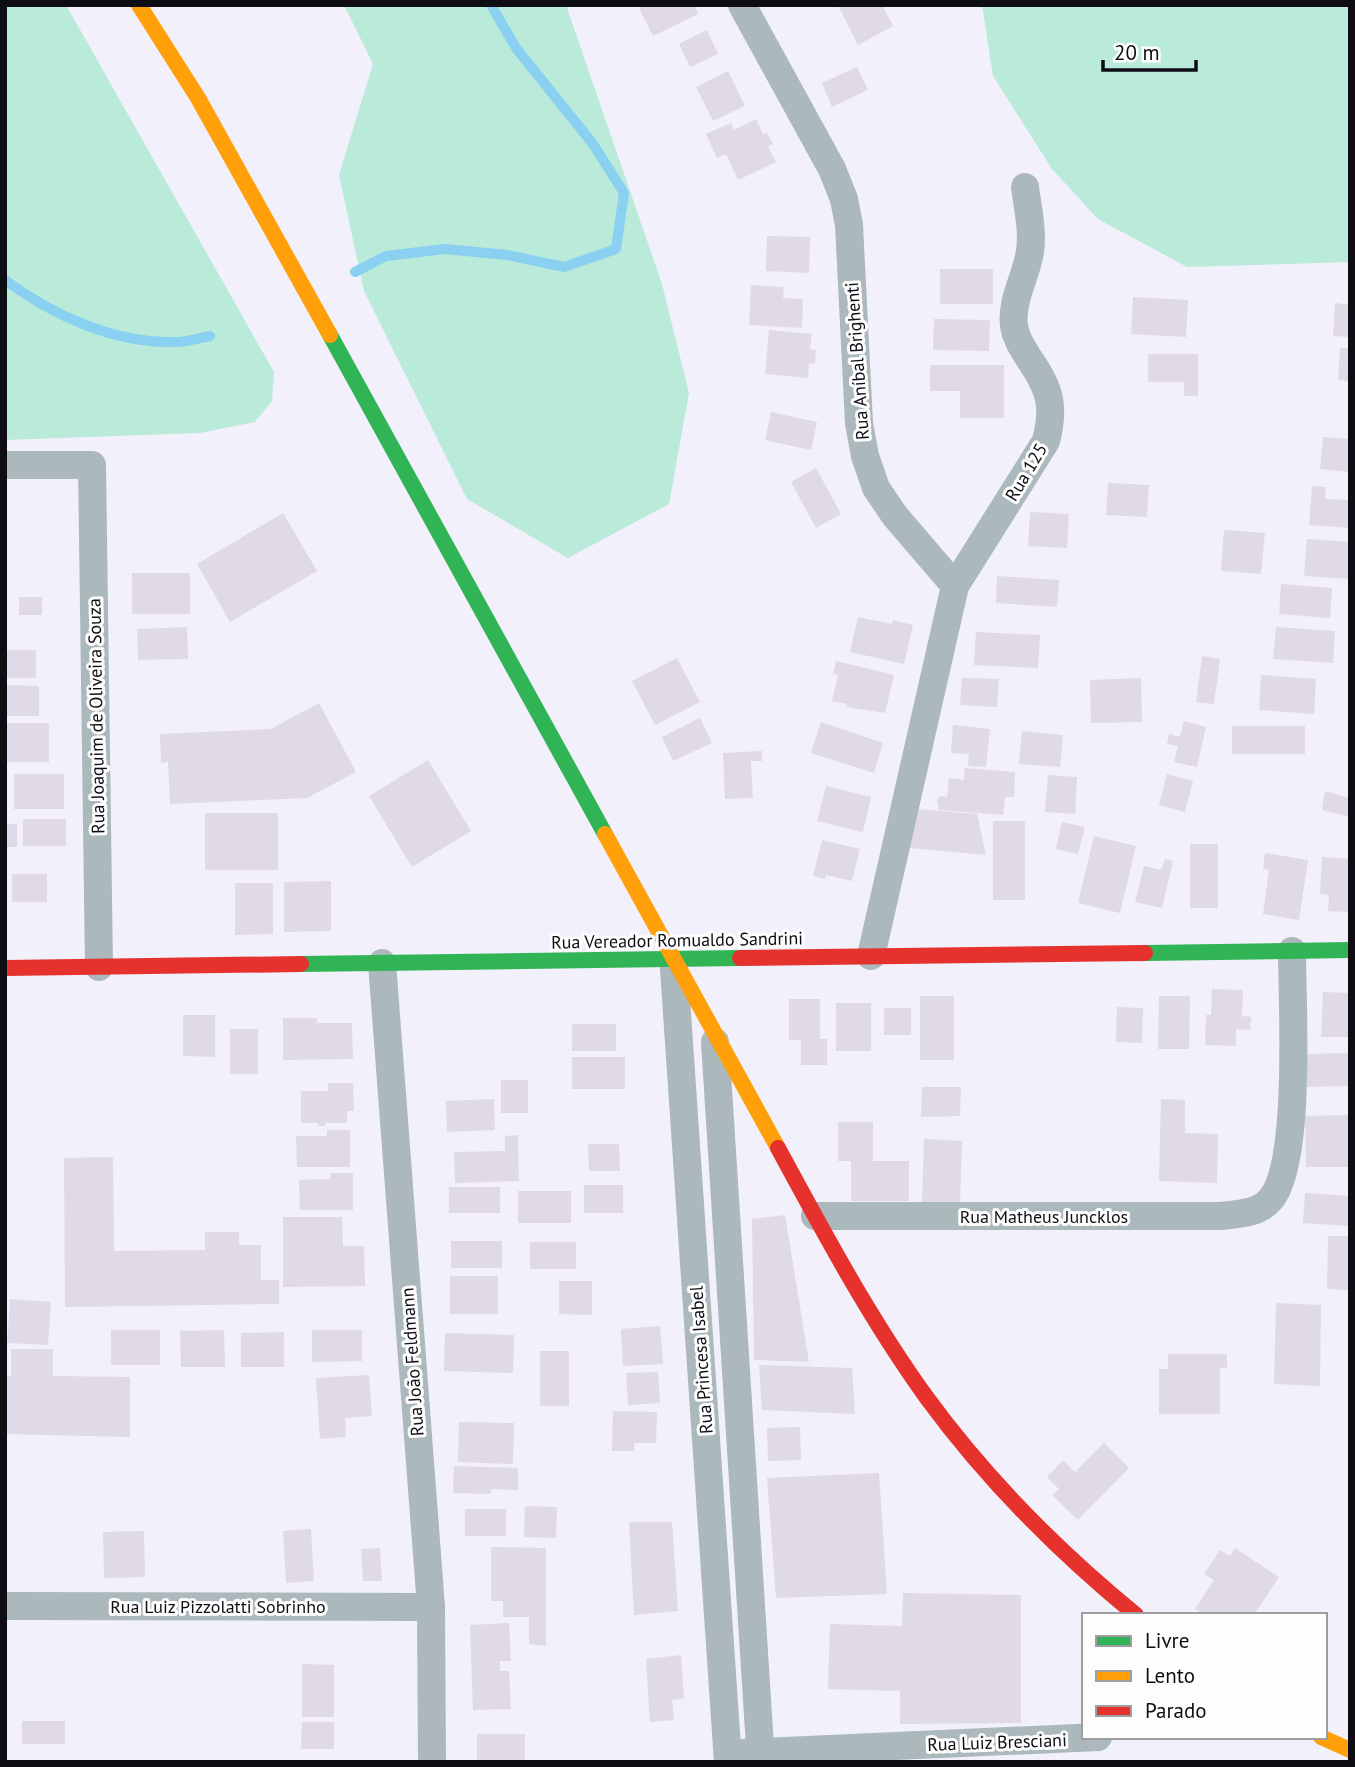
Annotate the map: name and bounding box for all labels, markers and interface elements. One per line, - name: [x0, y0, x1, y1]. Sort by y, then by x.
- scale bar: [1103, 28, 1196, 72]
- text: 20 m: [1114, 39, 1160, 66]
- street label: Rua Aníbal Brighenti: [840, 281, 874, 441]
- street label: Rua 125: [1000, 439, 1052, 505]
- street label: Rua Joaquim de Oliveira Souza: [82, 598, 110, 834]
- street label: Rua Vereador Romualdo Sandrini: [551, 926, 803, 954]
- street label: Rua Matheus Juncklos: [960, 1205, 1128, 1228]
- street label: Rua Princesa Isabel: [684, 1285, 718, 1435]
- street label: Rua João Feldmann: [395, 1287, 429, 1437]
- street label: Rua Luiz Pizzolatti Sobrinho: [110, 1595, 326, 1618]
- legend: [1082, 1613, 1327, 1739]
- text: Livre: [1145, 1627, 1189, 1654]
- text: Lento: [1145, 1662, 1195, 1689]
- text: Parado: [1145, 1697, 1207, 1724]
- street label: Rua Luiz Bresciani: [927, 1728, 1067, 1756]

